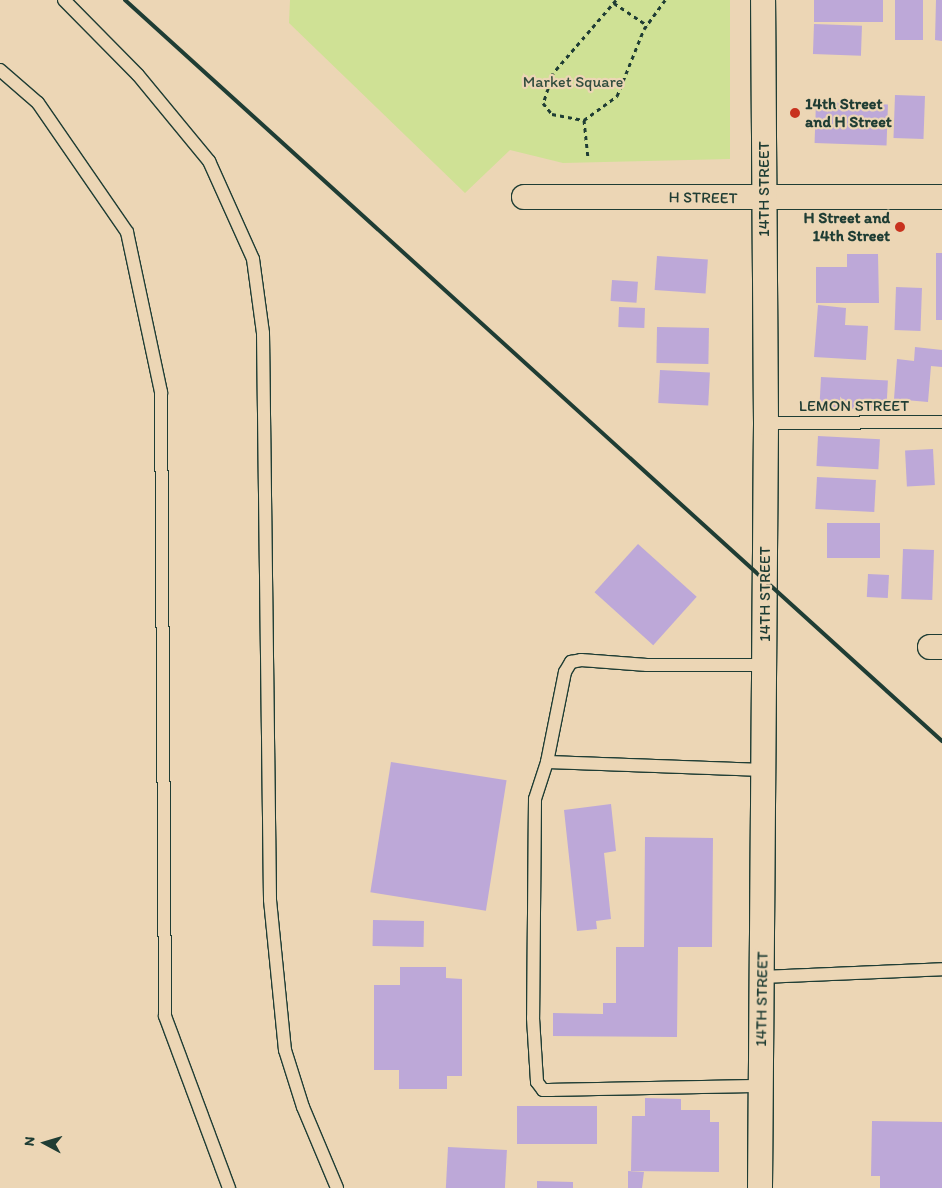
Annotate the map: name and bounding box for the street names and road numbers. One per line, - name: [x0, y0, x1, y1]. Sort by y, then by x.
- street label: 14TH STREET: [754, 141, 774, 237]
- street label: H STREET: [668, 188, 738, 208]
- street label: LEMON STREET: [799, 396, 909, 416]
- street label: 14TH STREET: [755, 546, 775, 642]
- street label: 14TH STREET: [752, 951, 772, 1047]

